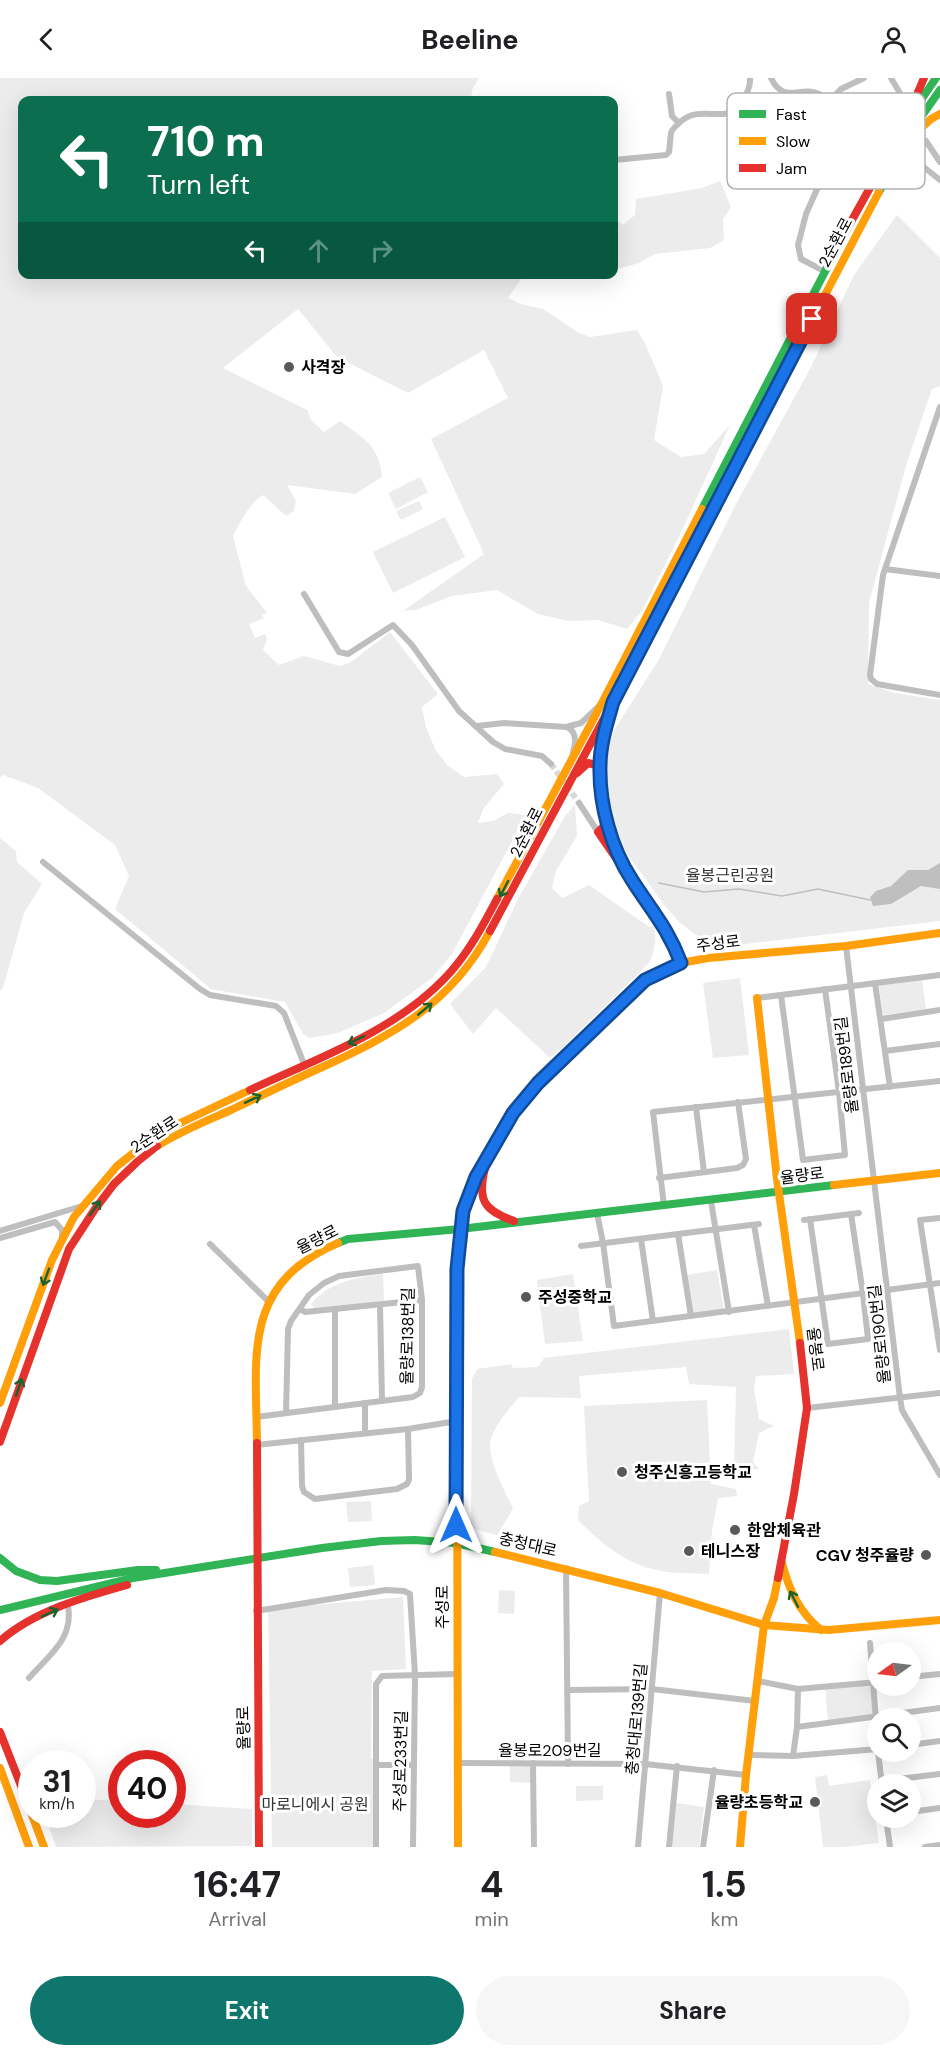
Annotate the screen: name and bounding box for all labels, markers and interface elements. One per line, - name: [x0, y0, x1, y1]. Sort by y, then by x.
- text: Beeline: [421, 22, 519, 57]
- icon: back: [30, 23, 63, 56]
- icon: person: [877, 23, 910, 56]
- legend: [727, 93, 925, 189]
- text: Fast: [776, 104, 807, 125]
- text: 710 m: [147, 114, 265, 169]
- icon: left: [48, 120, 126, 198]
- text: Slow: [776, 131, 810, 152]
- text: Jam: [776, 158, 807, 179]
- text: Turn left: [147, 167, 250, 202]
- street label: 2순환로: [814, 214, 857, 271]
- icon: left: [239, 234, 272, 267]
- icon: ahead: [302, 234, 335, 267]
- icon: right: [365, 234, 398, 267]
- pin: [786, 293, 837, 344]
- icon: arrive: [795, 302, 828, 335]
- place label: 사격장: [301, 357, 345, 378]
- marker: 사격장: [282, 360, 296, 374]
- street label: 2순환로: [505, 803, 548, 861]
- park label: 율봉근린공원: [686, 865, 774, 886]
- one-way arrow: [498, 879, 509, 897]
- street label: 주성로: [695, 930, 742, 957]
- one-way arrow: [417, 1003, 433, 1016]
- street label: 율량로189번길: [830, 1015, 863, 1115]
- one-way arrow: [348, 1034, 366, 1046]
- one-way arrow: [243, 1093, 262, 1104]
- street label: 2순환로: [126, 1111, 183, 1158]
- street label: 율량로: [779, 1162, 826, 1189]
- one-way arrow: [89, 1200, 101, 1216]
- street label: 율량로: [293, 1220, 342, 1259]
- one-way arrow: [39, 1267, 50, 1286]
- street label: 율량로190번길: [864, 1283, 895, 1385]
- street label: 율량로138번길: [396, 1287, 419, 1385]
- place label: 주성중학교: [538, 1287, 612, 1308]
- marker: 주성중학교: [519, 1290, 533, 1304]
- street label: 율봉로: [802, 1326, 829, 1373]
- one-way arrow: [15, 1378, 26, 1397]
- place label: 청주신흥고등학교: [634, 1462, 752, 1483]
- marker: 청주신흥고등학교: [615, 1465, 629, 1479]
- position arrow: [424, 1493, 488, 1557]
- place label: 한암체육관: [747, 1520, 821, 1541]
- marker: 한암체육관: [728, 1523, 742, 1537]
- street label: 충청대로: [497, 1528, 559, 1561]
- place label: 테니스장: [701, 1541, 760, 1562]
- marker: 테니스장: [682, 1544, 696, 1558]
- place label: CGV 청주율량: [816, 1545, 914, 1566]
- marker: CGV 청주율량: [919, 1548, 933, 1562]
- street label: 주성로: [432, 1585, 453, 1629]
- one-way arrow: [788, 1590, 800, 1608]
- one-way arrow: [41, 1607, 59, 1618]
- north arrow: [867, 1642, 921, 1696]
- map controls: [867, 1642, 921, 1828]
- street label: 충청대로139번길: [621, 1662, 652, 1776]
- street label: 율량로: [233, 1705, 254, 1750]
- button: search: [867, 1708, 921, 1762]
- street label: 주성로233번길: [389, 1710, 412, 1812]
- street label: 율봉로209번길: [498, 1740, 602, 1761]
- speed limit sign: 40: [108, 1750, 186, 1828]
- text: 31: [43, 1762, 71, 1801]
- button: layers: [867, 1774, 921, 1828]
- place label: 율량초등학교: [715, 1792, 803, 1813]
- text: km/h: [39, 1794, 75, 1814]
- park label: 마로니에시 공원: [261, 1794, 369, 1815]
- marker: 율량초등학교: [808, 1795, 822, 1809]
- text: 16:47: [193, 1861, 281, 1908]
- text: 4: [480, 1861, 503, 1908]
- text: 1.5: [702, 1861, 747, 1908]
- text: Arrival: [208, 1906, 266, 1932]
- text: min: [475, 1906, 509, 1932]
- text: km: [710, 1906, 738, 1932]
- button: Exit: [30, 1976, 464, 2045]
- button: Share: [476, 1976, 910, 2045]

